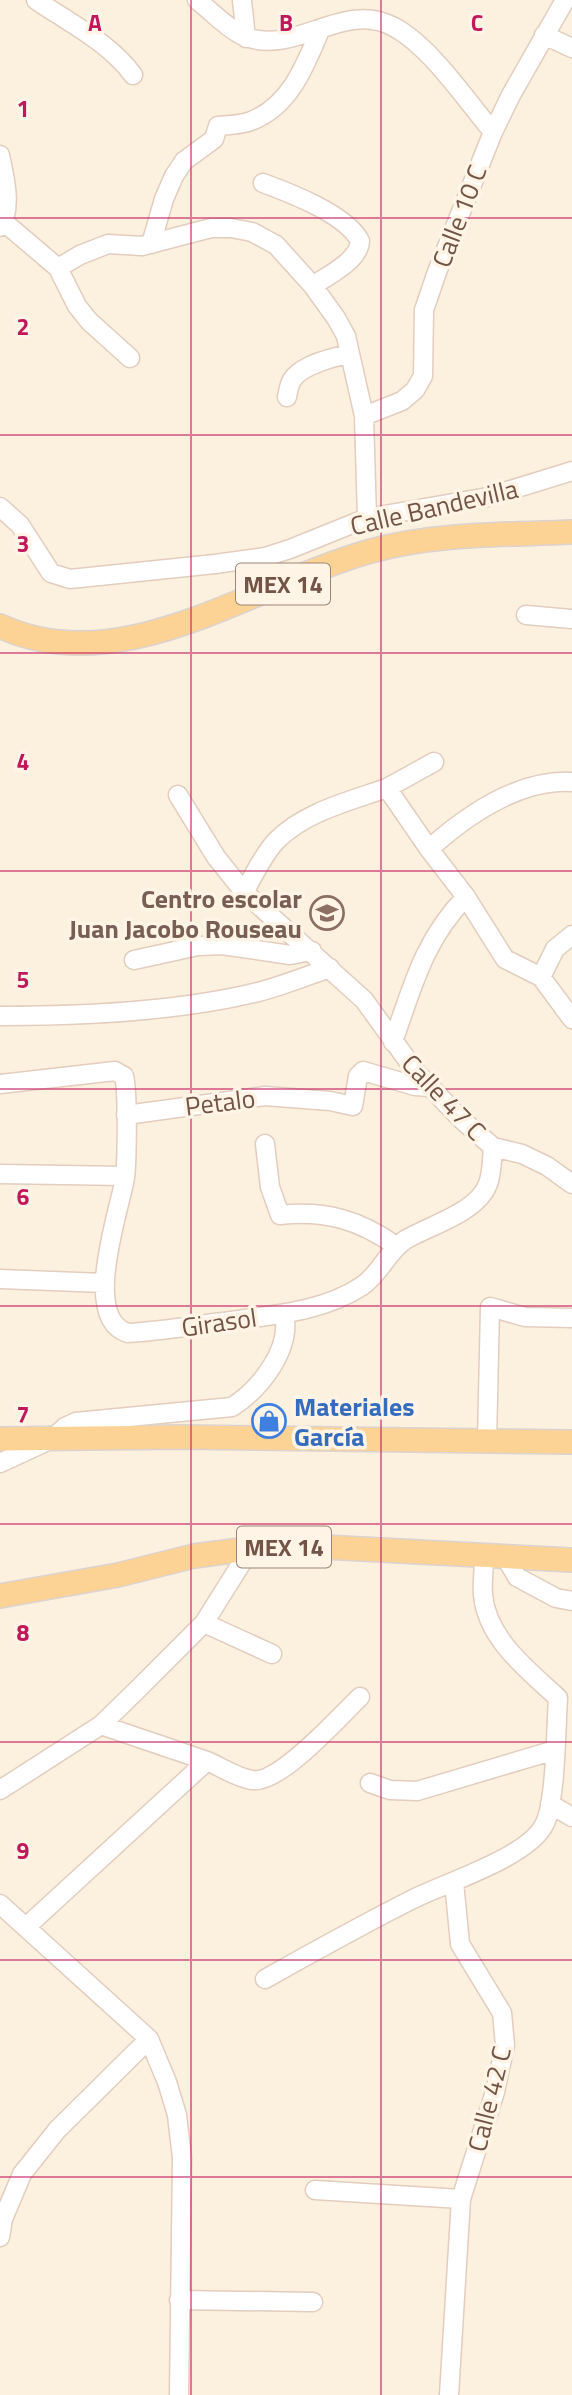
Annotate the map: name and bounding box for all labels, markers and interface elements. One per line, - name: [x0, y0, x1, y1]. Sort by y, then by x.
- text: A: [88, 5, 102, 40]
- text: B: [279, 5, 293, 40]
- text: C: [471, 5, 483, 40]
- text: 1: [17, 91, 29, 126]
- street label: Calle 10 C: [422, 159, 496, 273]
- text: 2: [17, 309, 29, 344]
- street label: Calle Bandevilla: [346, 469, 522, 545]
- text: 3: [17, 526, 29, 561]
- road number: MEX 14: [236, 564, 330, 604]
- text: 4: [17, 744, 29, 779]
- place label: Centro escolar Juan Jacobo Rouseau: [69, 879, 302, 948]
- school or university icon: Centro escolar Juan Jacobo Rouseau: [308, 894, 346, 932]
- text: 5: [17, 962, 29, 997]
- street label: Calle 47 C: [393, 1045, 495, 1149]
- street label: Petalo: [183, 1078, 257, 1126]
- text: 6: [17, 1179, 30, 1214]
- street label: Girasol: [179, 1297, 259, 1347]
- place label: Materiales García: [294, 1387, 415, 1456]
- text: 7: [17, 1397, 29, 1432]
- shop icon: Materiales García: [250, 1402, 288, 1440]
- road number: MEX 14: [237, 1526, 331, 1568]
- text: 8: [17, 1615, 30, 1650]
- text: 9: [17, 1833, 30, 1868]
- street label: Calle 42 C: [457, 2042, 521, 2156]

